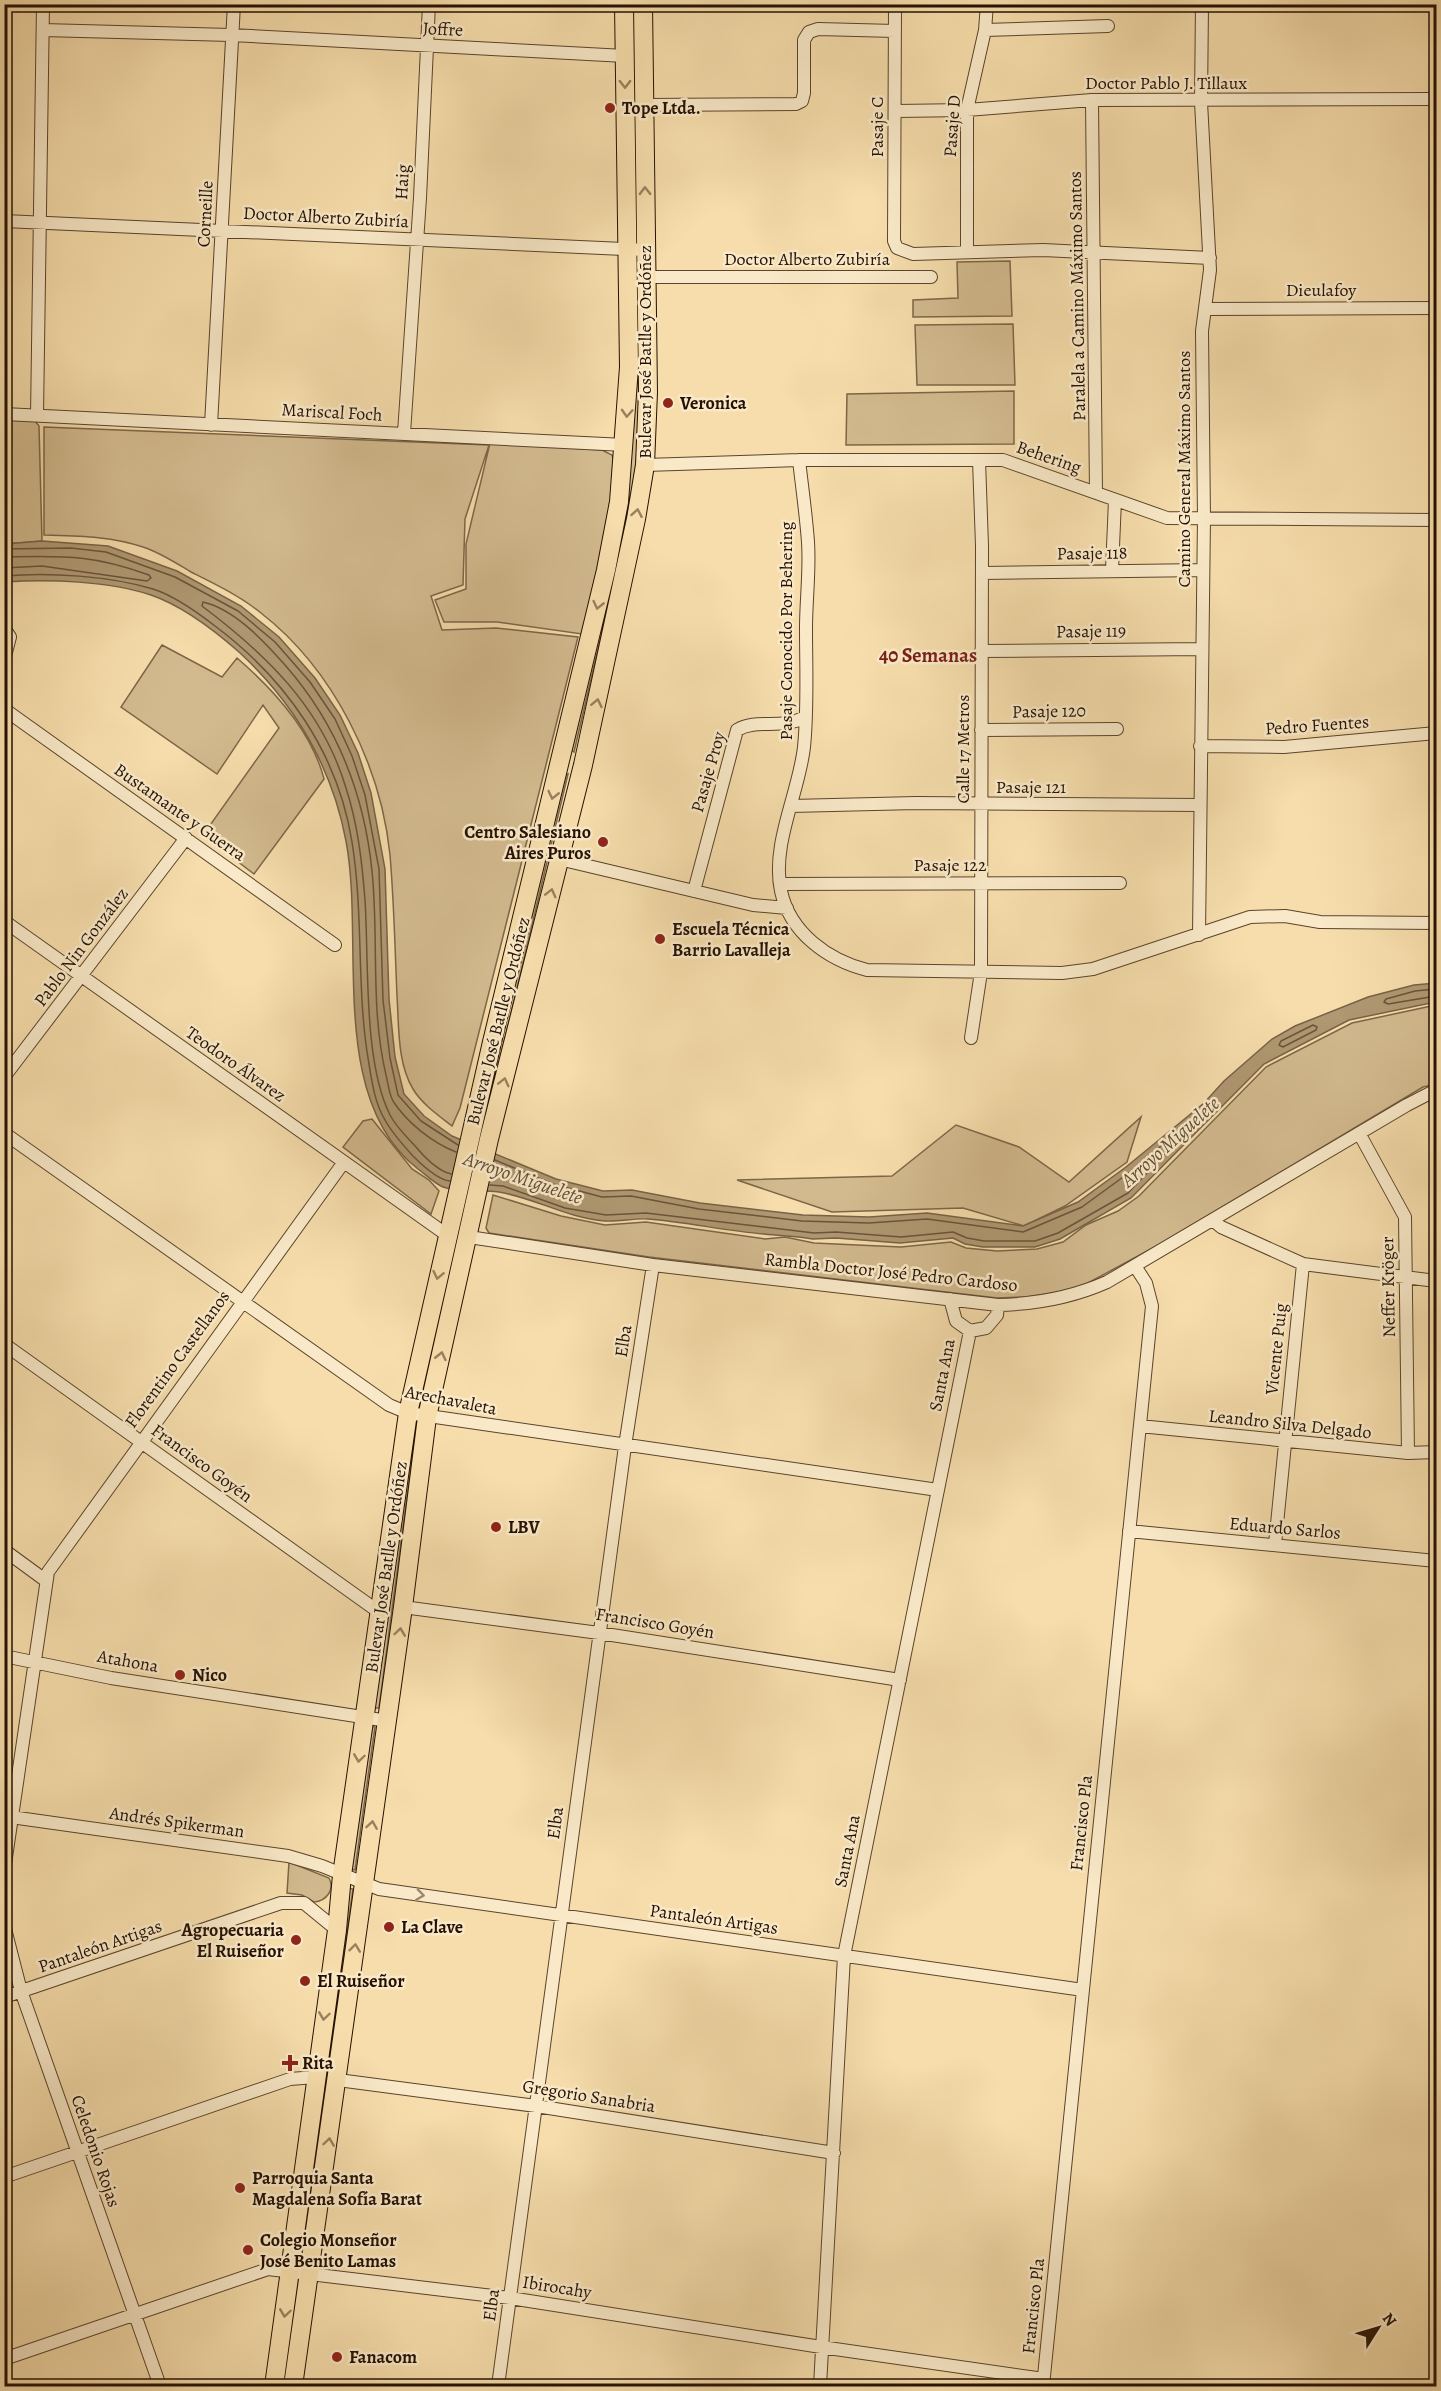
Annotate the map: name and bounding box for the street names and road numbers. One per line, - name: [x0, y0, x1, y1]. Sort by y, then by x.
- street label: Joffre: [422, 16, 464, 42]
- street label: Doctor Pablo J. Tillaux: [1085, 71, 1247, 95]
- street label: Pasaje D: [938, 94, 966, 158]
- street label: Pasaje C: [865, 97, 889, 157]
- street label: Haig: [389, 164, 415, 200]
- street label: Paralela a Camino Máximo Santos: [1063, 171, 1091, 421]
- street label: Corneille: [191, 180, 219, 248]
- street label: Doctor Alberto Zubiría: [242, 201, 410, 233]
- street label: Bulevar José Batlle y Ordóñez: [633, 245, 657, 459]
- street label: Doctor Alberto Zubiría: [724, 247, 891, 271]
- street label: Dieulafoy: [1286, 278, 1357, 302]
- street label: Camino General Máximo Santos: [1172, 351, 1196, 587]
- street label: Mariscal Foch: [281, 397, 383, 427]
- street label: Behering: [1013, 435, 1085, 479]
- street label: Pasaje Conocido Por Behering: [774, 522, 798, 741]
- street label: Pasaje 118: [1056, 540, 1128, 566]
- street label: Pasaje 119: [1056, 618, 1126, 644]
- street label: Calle 17 Metros: [951, 694, 975, 804]
- street label: Pasaje 120: [1012, 698, 1086, 724]
- street label: Pedro Fuentes: [1264, 709, 1370, 741]
- street label: Pasaje Proy: [685, 728, 731, 815]
- street label: Bustamante y Guerra: [109, 757, 251, 867]
- street label: Pasaje 121: [996, 775, 1066, 799]
- street label: Pasaje 122: [914, 853, 987, 877]
- street label: Pablo Nin González: [28, 883, 134, 1011]
- street label: Bulevar José Batlle y Ordóñez: [460, 914, 536, 1128]
- street label: Teodoro Álvarez: [181, 1021, 291, 1107]
- street label: Neffer Kröger: [1375, 1236, 1401, 1338]
- street label: Rambla Doctor José Pedro Cardoso: [763, 1247, 1019, 1297]
- street label: Florentino Castellanos: [119, 1285, 235, 1433]
- street label: Vicente Puig: [1259, 1302, 1293, 1397]
- street label: Elba: [609, 1322, 637, 1359]
- street label: Santa Ana: [923, 1336, 961, 1413]
- street label: Arechavaleta: [402, 1379, 500, 1421]
- street label: Leandro Silva Delgado: [1207, 1404, 1373, 1444]
- street label: Francisco Goyén: [147, 1418, 258, 1508]
- street label: Bulevar José Batlle y Ordóñez: [359, 1459, 413, 1675]
- street label: Eduardo Sarlos: [1228, 1511, 1342, 1545]
- street label: Francisco Goyén: [594, 1602, 716, 1644]
- street label: Atahona: [95, 1644, 161, 1678]
- street label: Francisco Pla: [1064, 1773, 1098, 1872]
- street label: Andrés Spikerman: [107, 1801, 246, 1843]
- street label: Elba: [541, 1805, 569, 1841]
- street label: Santa Ana: [828, 1812, 866, 1889]
- street label: Pantaleón Artigas: [648, 1898, 780, 1940]
- street label: Pantaleón Artigas: [35, 1914, 165, 1978]
- street label: Gregorio Sanabria: [521, 2074, 658, 2118]
- street label: Celedonio Rojas: [66, 2092, 126, 2210]
- street label: Francisco Pla: [1016, 2256, 1050, 2355]
- street label: Ibirocahy: [521, 2270, 594, 2304]
- street label: Elba: [477, 2287, 505, 2323]

